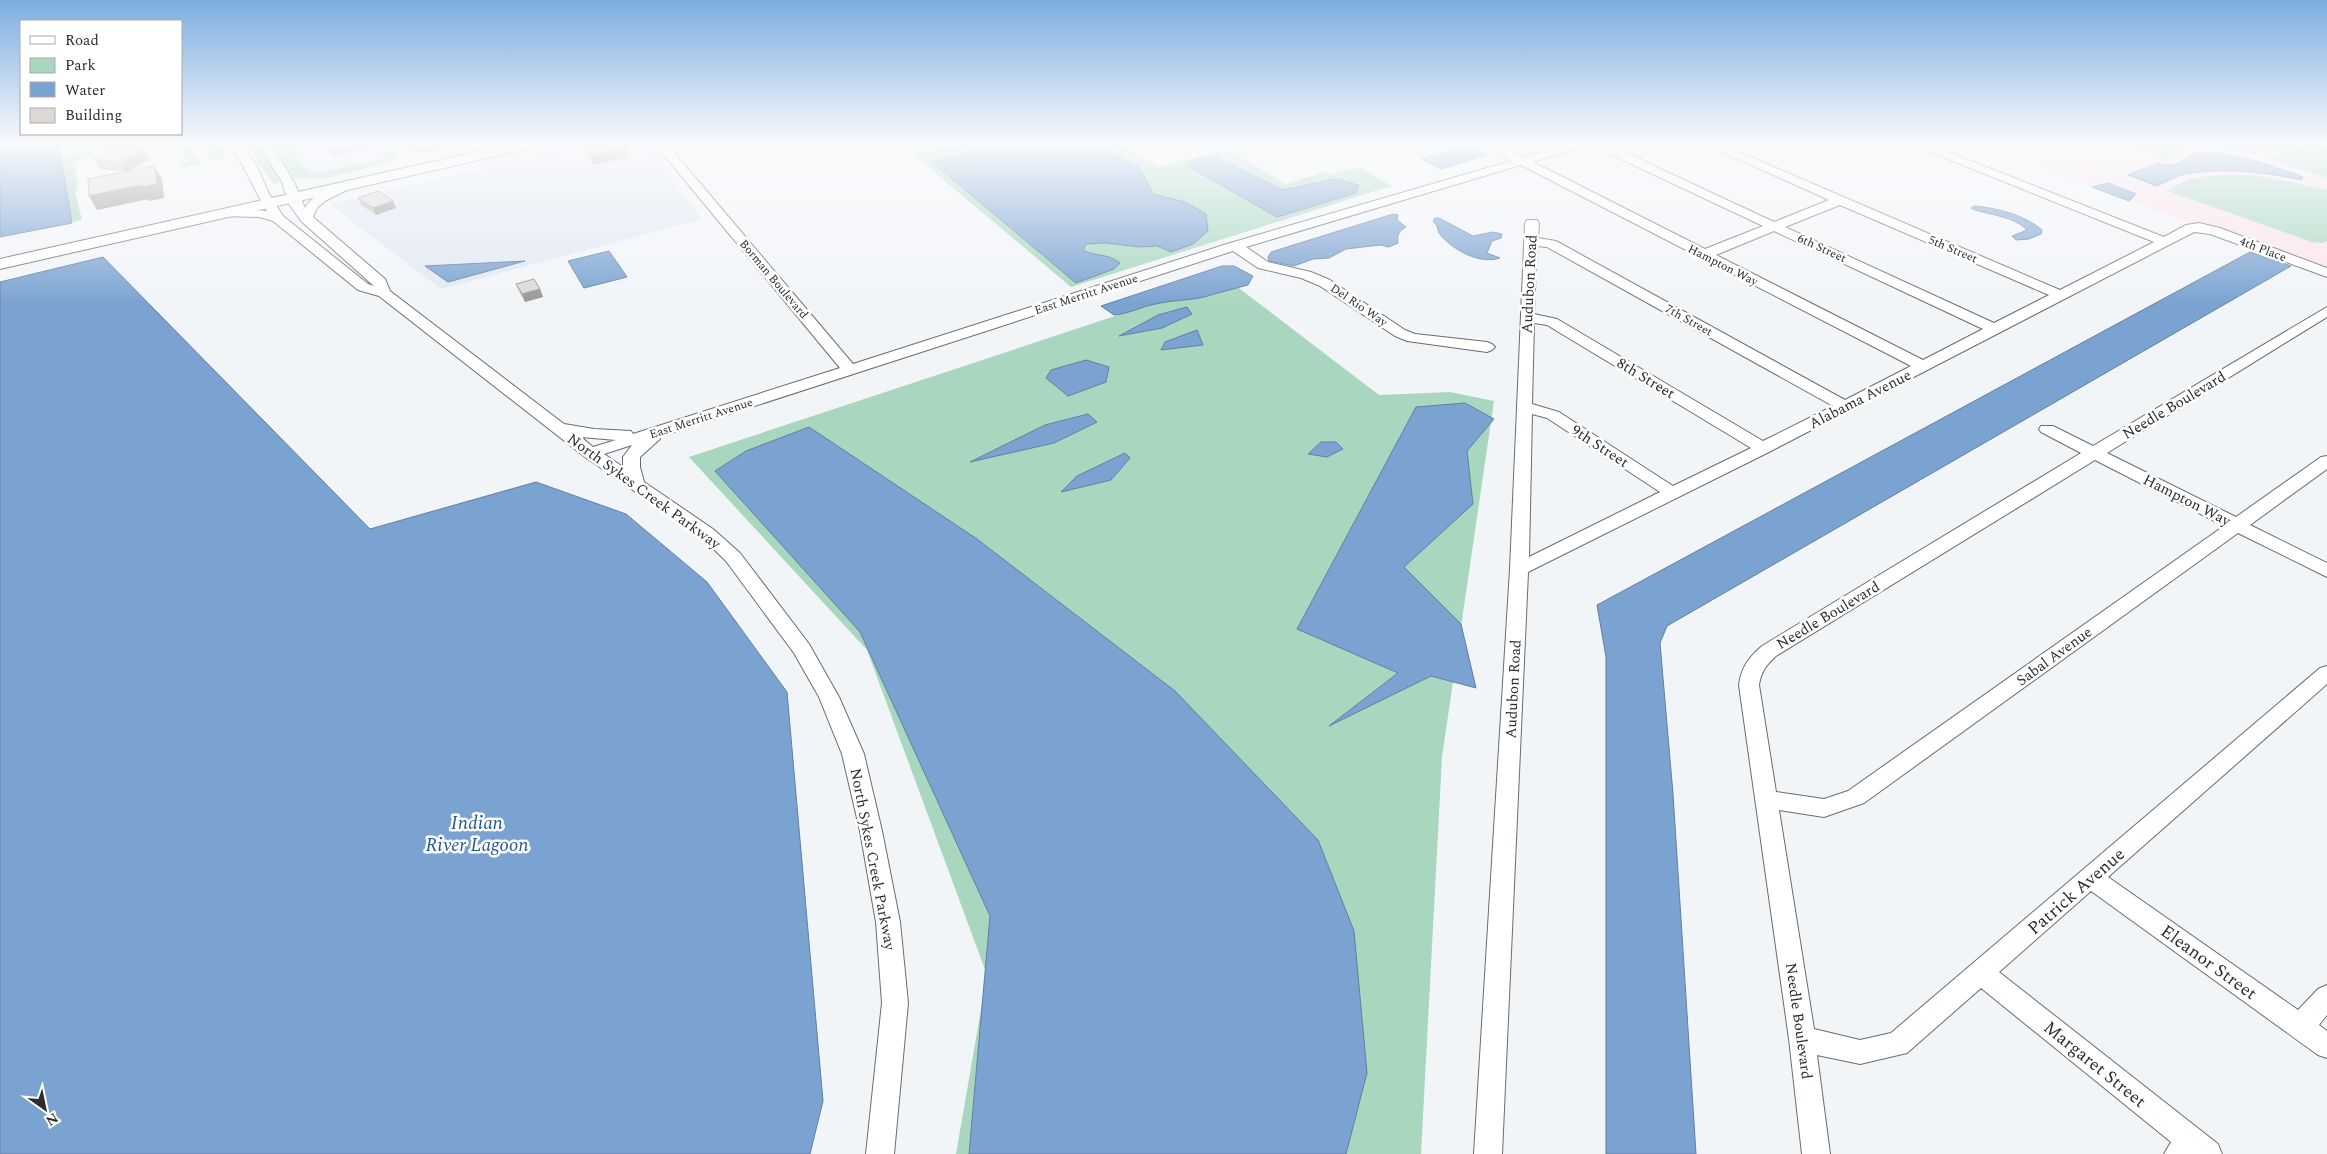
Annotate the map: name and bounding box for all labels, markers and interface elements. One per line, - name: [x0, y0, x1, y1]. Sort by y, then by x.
- legend: [20, 20, 182, 135]
- text: Road: [65, 29, 99, 52]
- text: Park: [65, 54, 96, 77]
- text: Water: [65, 79, 105, 102]
- text: Building: [65, 104, 122, 127]
- street label: 6th Street: [1794, 229, 1849, 268]
- street label: 5th Street: [1925, 231, 1980, 268]
- street label: 4th Place: [2237, 232, 2289, 267]
- street label: Audubon Road: [1515, 234, 1544, 334]
- street label: Borman Boulevard: [735, 235, 813, 324]
- street label: Hampton Way: [1684, 240, 1762, 292]
- street label: East Merritt Avenue: [1032, 269, 1140, 320]
- street label: Del Rio Way: [1326, 279, 1392, 332]
- street label: 7th Street: [1662, 300, 1716, 341]
- street label: 8th Street: [1612, 352, 1679, 405]
- street label: Alabama Avenue: [1805, 364, 1915, 435]
- street label: Needle Boulevard: [2118, 365, 2230, 446]
- street label: East Merritt Avenue: [647, 393, 755, 444]
- street label: 9th Street: [1566, 419, 1633, 474]
- street label: North Sykes Creek Parkway: [562, 428, 726, 556]
- street label: Hampton Way: [2139, 468, 2235, 533]
- street label: Needle Boulevard: [1772, 575, 1884, 656]
- street label: Sabal Avenue: [2012, 621, 2097, 692]
- street label: Audubon Road: [1499, 639, 1528, 739]
- street label: North Sykes Creek Parkway: [844, 766, 902, 953]
- water label: Indian River Lagoon: [426, 809, 529, 860]
- street label: Patrick Avenue: [2021, 841, 2131, 942]
- street label: Eleanor Street: [2155, 918, 2263, 1007]
- street label: Needle Boulevard: [1779, 961, 1818, 1081]
- street label: Margaret Street: [2037, 1014, 2152, 1114]
- north arrow: [20, 1084, 70, 1134]
- text: N: [41, 1108, 62, 1131]

